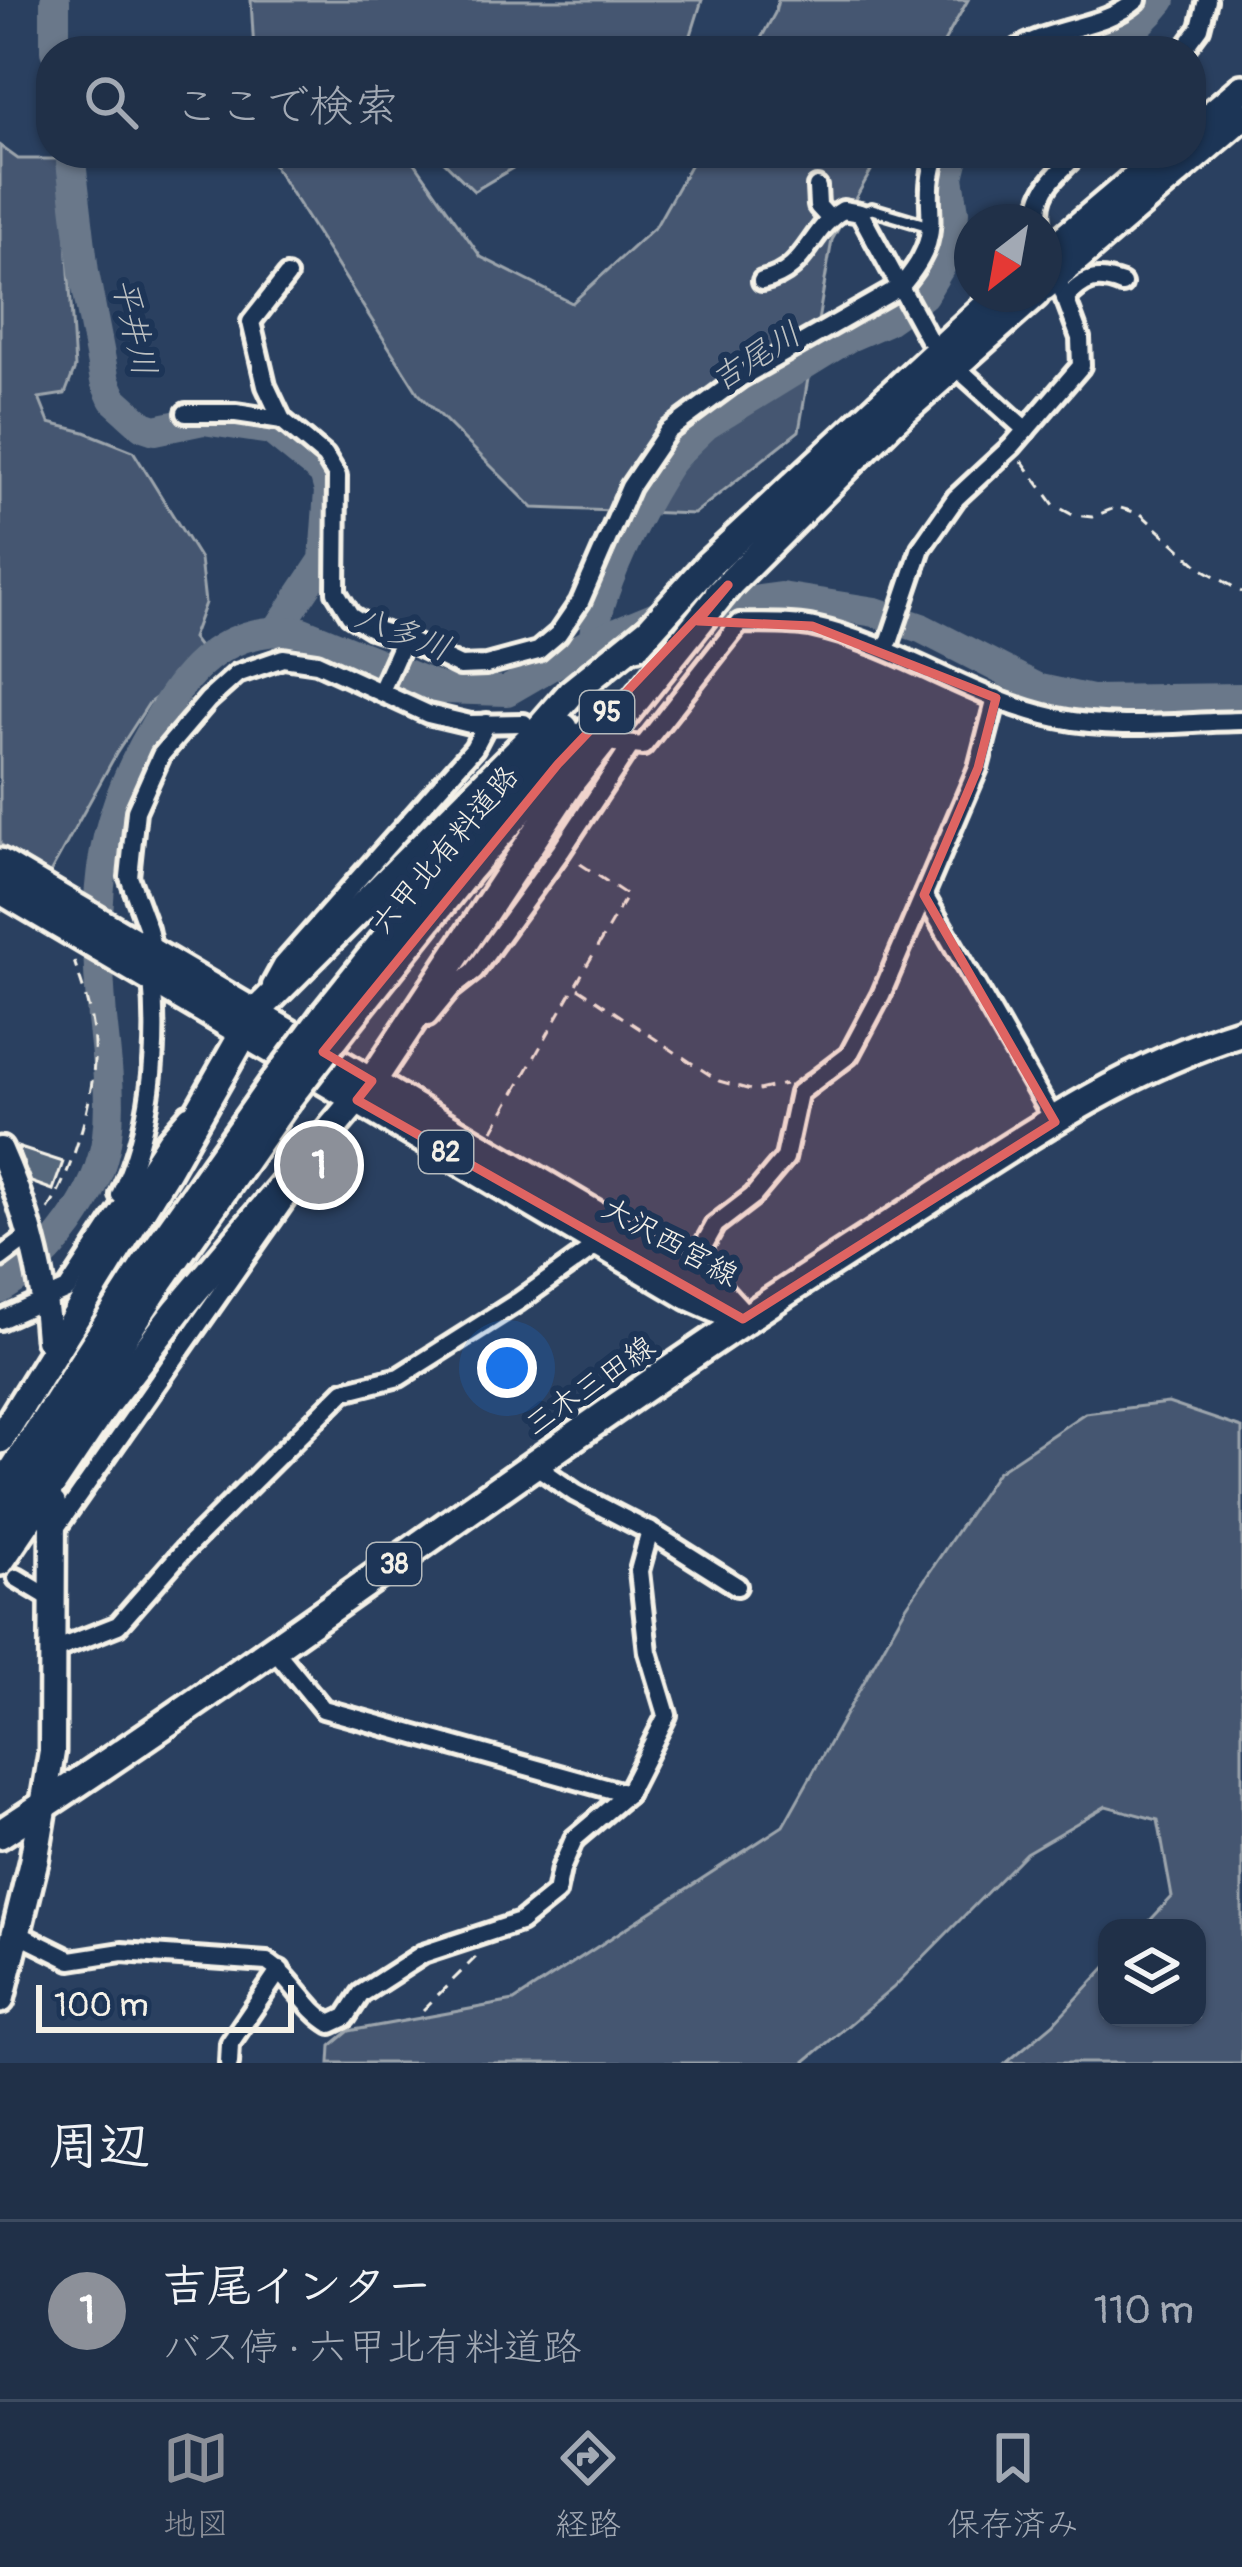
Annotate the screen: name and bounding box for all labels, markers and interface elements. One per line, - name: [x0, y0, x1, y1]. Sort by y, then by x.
- search box: [36, 36, 1206, 168]
- icon: search: [78, 69, 144, 135]
- text: ここで検索: [174, 79, 399, 135]
- north arrow: [954, 204, 1062, 312]
- water label: 平井川: [103, 274, 165, 380]
- water label: 吉尾川: [703, 313, 809, 401]
- water label: 八多川: [349, 596, 457, 670]
- road number: 95: [580, 691, 634, 733]
- street label: 六甲北有料道路: [363, 758, 527, 942]
- pin: 1: [280, 1120, 358, 1210]
- road number: 82: [419, 1131, 473, 1173]
- street label: 大沢西宮線: [595, 1189, 745, 1295]
- street label: 三木三田線: [518, 1328, 662, 1444]
- your location: [477, 1338, 537, 1398]
- road number: 38: [367, 1543, 421, 1585]
- map controls: [1098, 1919, 1206, 2027]
- button: layers: [1098, 1919, 1206, 2027]
- scale bar: [36, 1979, 294, 2032]
- text: 100 m: [54, 1985, 148, 2026]
- text: 周辺: [48, 2115, 150, 2179]
- text: 吉尾インター: [162, 2259, 432, 2315]
- text: 1: [79, 2286, 95, 2335]
- text: 110 m: [1094, 2286, 1194, 2335]
- text: バス停 · 六甲北有料道路: [162, 2323, 582, 2372]
- tab: 地図: [163, 2425, 229, 2545]
- tab: 経路: [555, 2425, 621, 2545]
- tab: 保存済み: [947, 2425, 1079, 2545]

